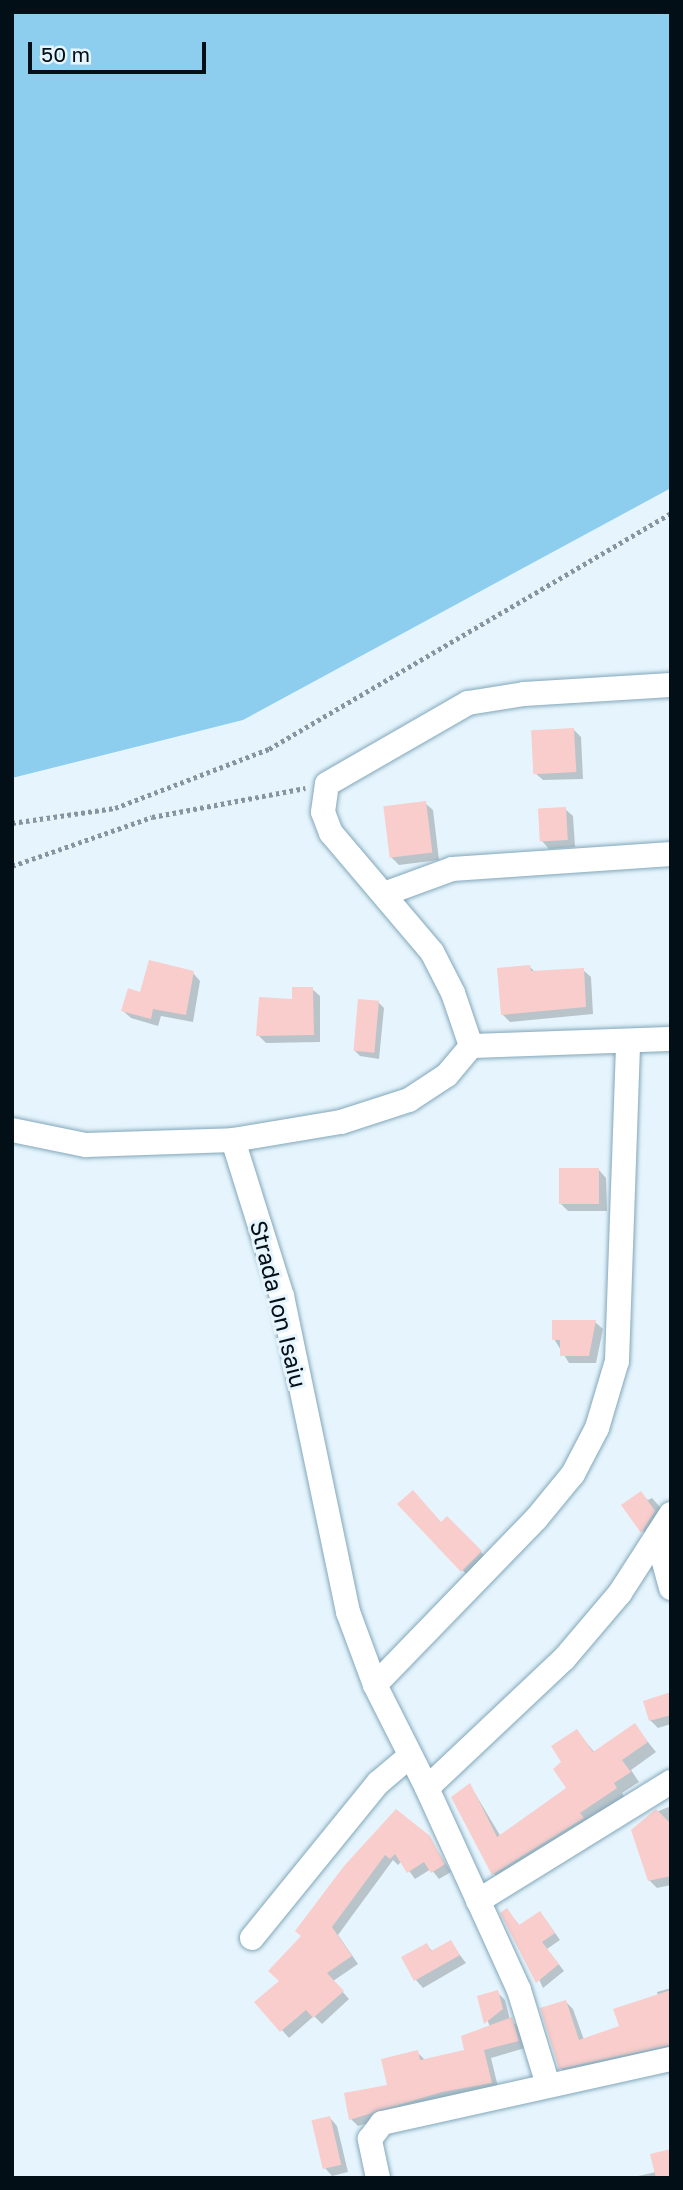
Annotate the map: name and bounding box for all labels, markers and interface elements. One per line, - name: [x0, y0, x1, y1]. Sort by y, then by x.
- scale bar: [32, 28, 210, 72]
- text: 50 m: [41, 41, 90, 67]
- street label: Strada Ion Isaiu: [245, 1217, 313, 1391]

